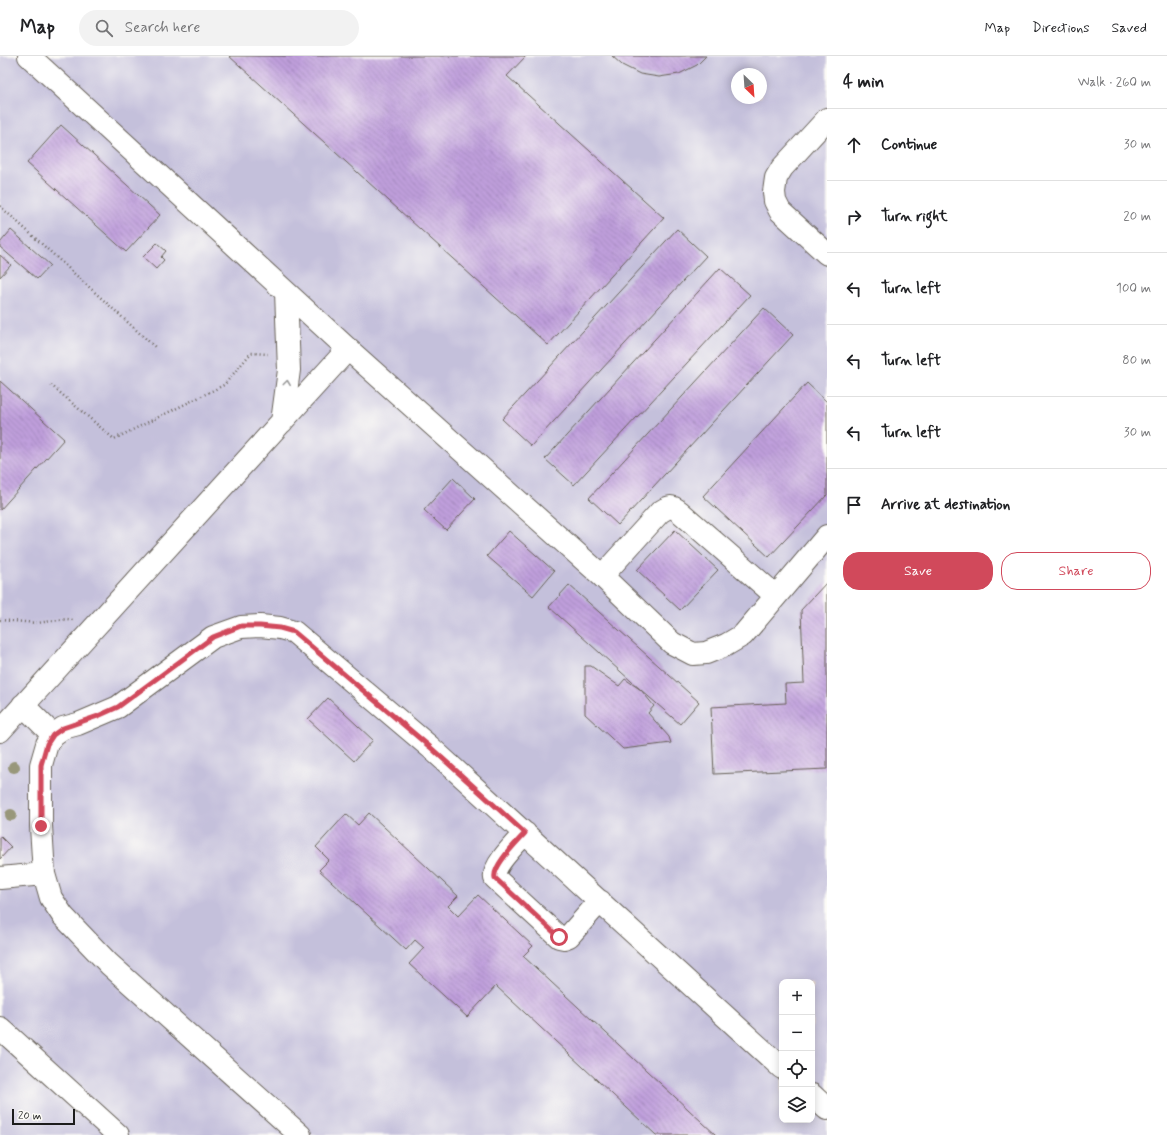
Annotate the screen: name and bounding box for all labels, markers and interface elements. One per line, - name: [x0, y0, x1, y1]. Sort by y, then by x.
- search box: [79, 10, 359, 46]
- text: Map: [20, 15, 55, 40]
- icon: search: [93, 17, 115, 39]
- text: Search here: [125, 18, 200, 38]
- text: Map: [984, 19, 1010, 37]
- text: Directions: [1032, 19, 1090, 37]
- text: Saved: [1112, 19, 1147, 37]
- north arrow: [731, 68, 767, 104]
- text: 4 min: [843, 71, 884, 93]
- text: Walk · 260 m: [1078, 74, 1151, 91]
- icon: ahead: [843, 134, 865, 156]
- text: Continue: [881, 135, 937, 155]
- text: 30 m: [1124, 136, 1151, 153]
- icon: right: [843, 206, 865, 228]
- text: Turn right: [881, 207, 948, 227]
- text: 20 m: [1123, 208, 1151, 225]
- icon: left: [843, 278, 865, 300]
- text: Turn left: [881, 279, 941, 299]
- text: 100 m: [1116, 280, 1151, 297]
- icon: left: [843, 350, 865, 372]
- text: Turn left: [881, 351, 941, 371]
- text: 80 m: [1122, 352, 1151, 369]
- one-way arrow: [282, 380, 291, 387]
- icon: left: [843, 422, 865, 444]
- text: Turn left: [881, 423, 941, 443]
- text: 30 m: [1124, 424, 1151, 441]
- icon: arrive: [843, 494, 865, 516]
- text: Arrive at destination: [881, 495, 1010, 515]
- button: Save: [843, 552, 993, 590]
- button: Share: [1001, 552, 1151, 590]
- route end: [32, 817, 50, 835]
- route start: [550, 928, 568, 946]
- map controls: [779, 979, 815, 1123]
- button: +: [779, 979, 815, 1015]
- button: −: [779, 1015, 815, 1051]
- button: locate: [779, 1051, 815, 1087]
- button: layers: [779, 1087, 815, 1123]
- scale bar: [12, 1107, 75, 1126]
- text: 20 m: [18, 1109, 41, 1123]

